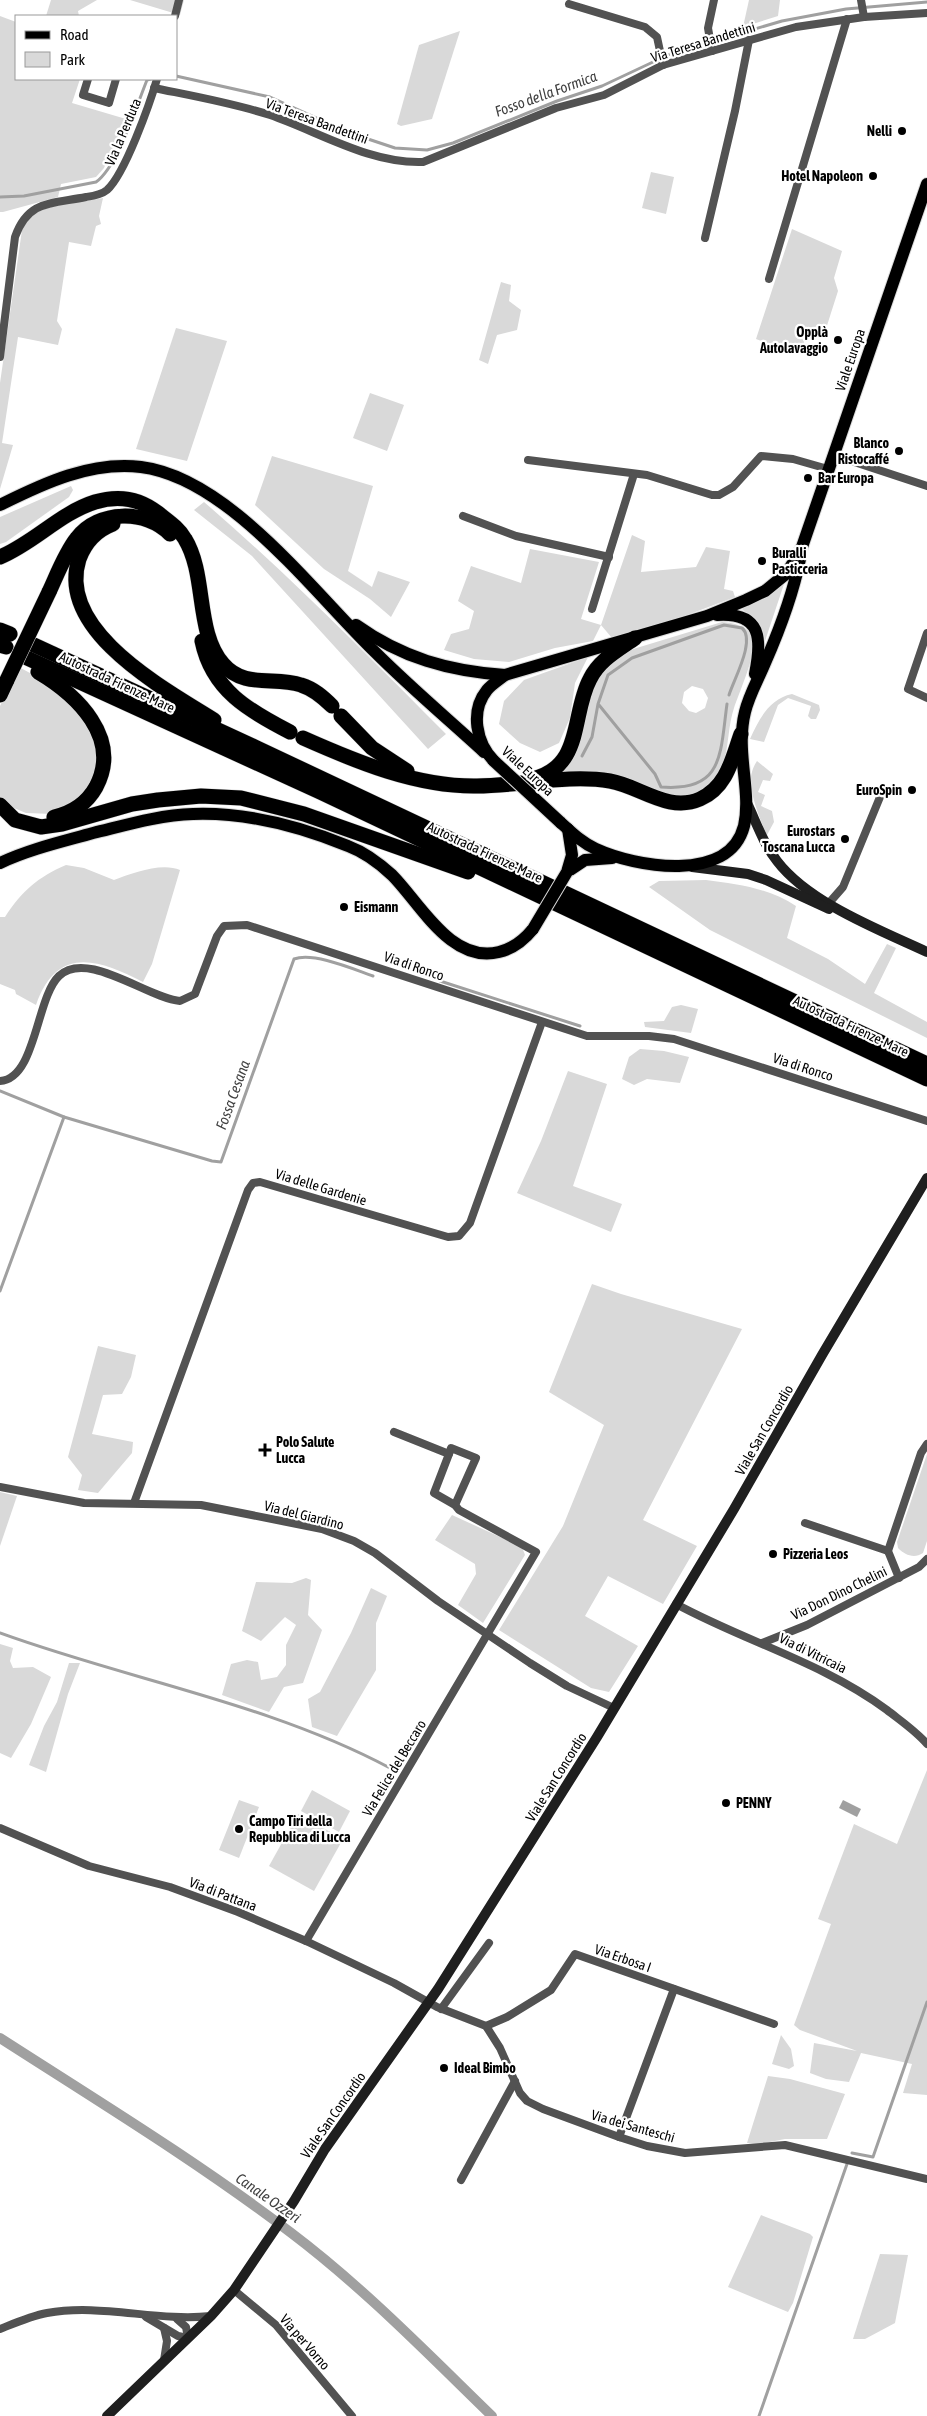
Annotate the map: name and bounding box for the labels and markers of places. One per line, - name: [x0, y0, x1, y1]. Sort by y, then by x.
- place label: Nelli: [867, 123, 892, 139]
- marker: Nelli: [896, 125, 908, 137]
- place label: Hotel Napoleon: [781, 168, 863, 184]
- marker: Hotel Napoleon: [867, 170, 879, 182]
- place label: Opplà Autolavaggio: [759, 324, 828, 356]
- marker: Opplà Autolavaggio: [832, 334, 844, 346]
- place label: Blanco Ristocaffé: [838, 435, 889, 467]
- marker: Blanco Ristocaffé: [893, 445, 905, 457]
- place label: Bar Europa: [818, 470, 874, 486]
- marker: Bar Europa: [802, 472, 814, 484]
- place label: Buralli Pasticceria: [772, 545, 828, 577]
- marker: Buralli Pasticceria: [756, 555, 768, 567]
- place label: EuroSpin: [856, 782, 902, 798]
- marker: EuroSpin: [906, 784, 918, 796]
- place label: Eurostars Toscana Lucca: [762, 823, 835, 855]
- marker: Eurostars Toscana Lucca: [839, 833, 851, 845]
- place label: Eismann: [354, 899, 399, 915]
- marker: Eismann: [338, 901, 350, 913]
- place label: Polo Salute Lucca: [276, 1434, 334, 1466]
- marker: Polo Salute Lucca: [258, 1443, 272, 1457]
- place label: Pizzeria Leos: [783, 1546, 848, 1562]
- marker: Pizzeria Leos: [767, 1548, 779, 1560]
- place label: PENNY: [736, 1795, 772, 1811]
- marker: PENNY: [720, 1797, 732, 1809]
- place label: Campo Tiri della Repubblica di Lucca: [249, 1813, 351, 1845]
- marker: Campo Tiri della Repubblica di Lucca: [233, 1823, 245, 1835]
- place label: Ideal Bimbo: [454, 2060, 516, 2076]
- marker: Ideal Bimbo: [438, 2062, 450, 2074]

